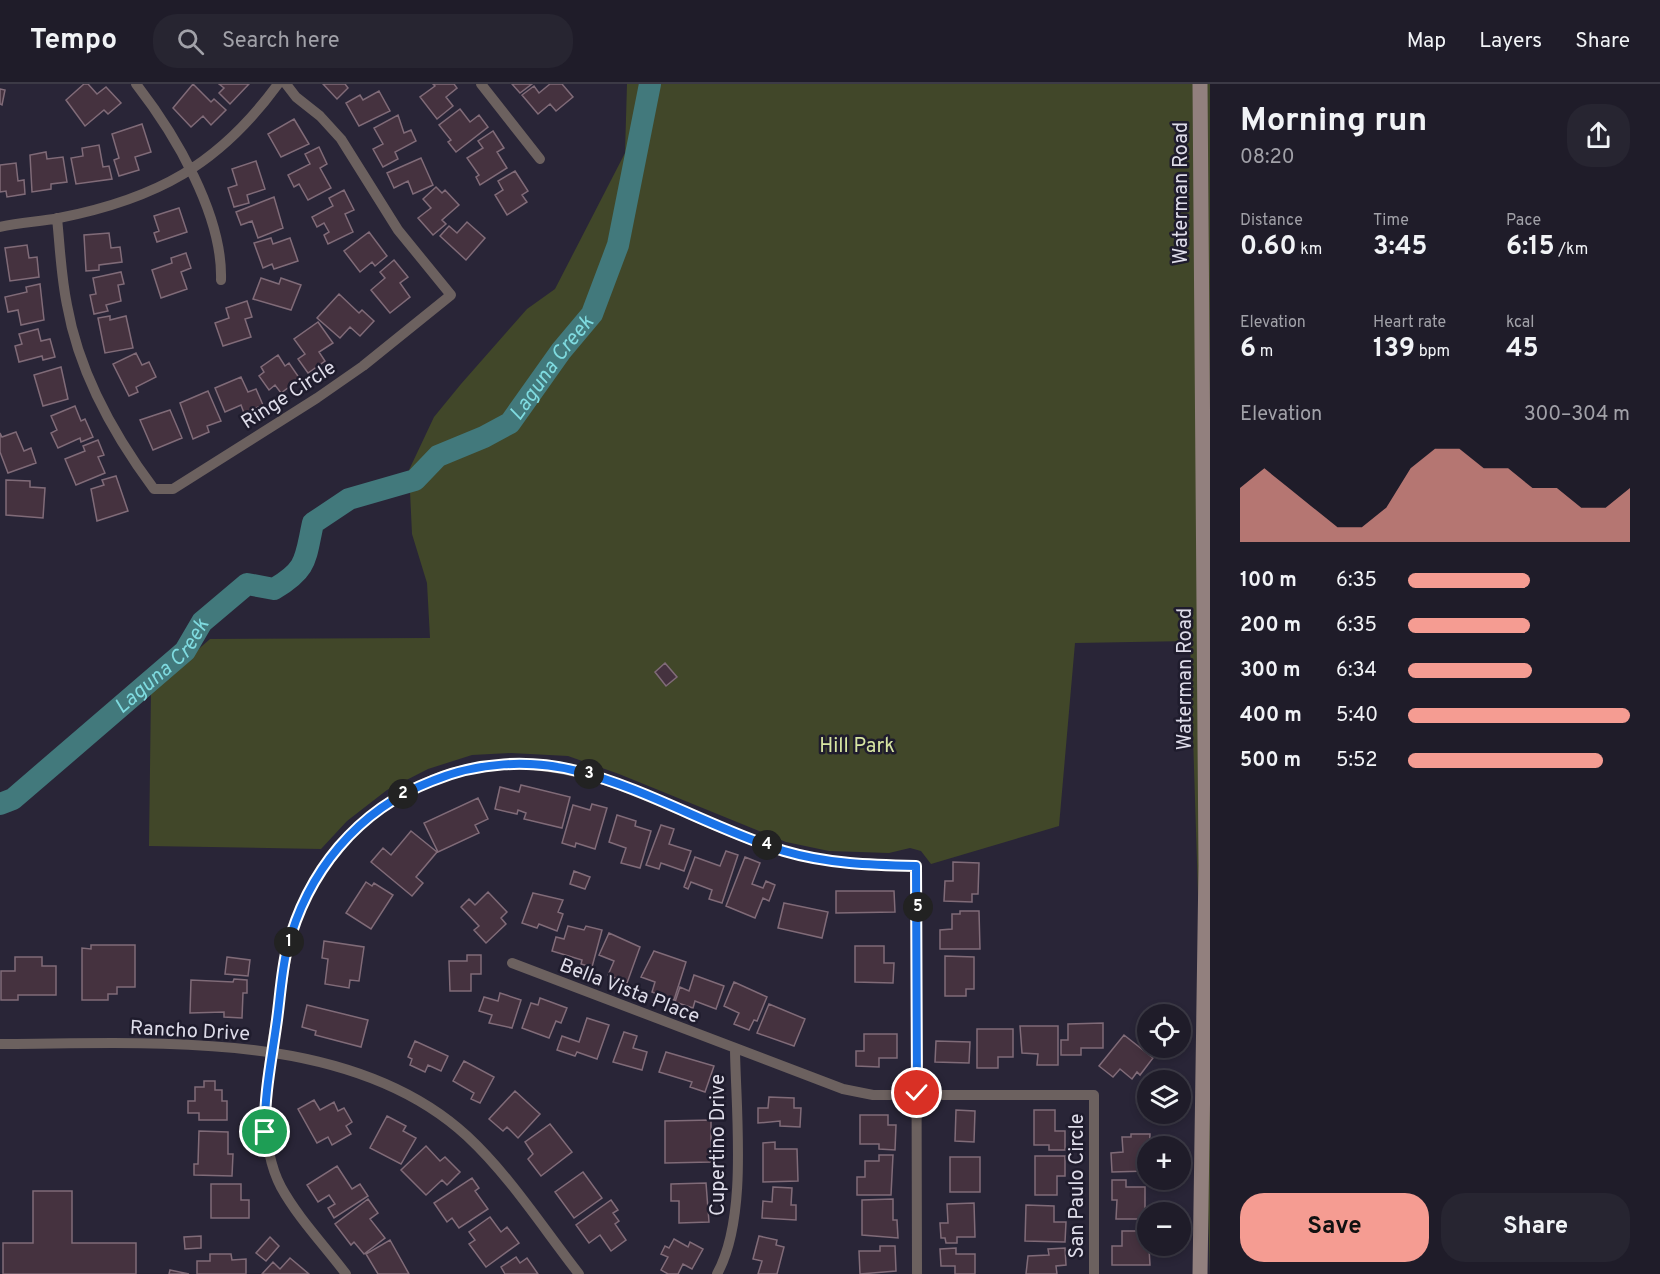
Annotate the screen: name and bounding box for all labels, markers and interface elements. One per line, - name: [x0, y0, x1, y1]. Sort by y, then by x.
- search box: [153, 14, 573, 68]
- text: Tempo: [30, 23, 117, 59]
- icon: search: [174, 25, 207, 58]
- text: Search here: [222, 28, 340, 55]
- text: Map: [1407, 28, 1446, 55]
- text: Layers: [1479, 28, 1542, 55]
- text: Share: [1575, 28, 1630, 55]
- text: Morning run: [1240, 101, 1427, 143]
- button: share: [1567, 104, 1630, 167]
- street label: Waterman Road: [1169, 122, 1195, 264]
- text: 08:20: [1240, 145, 1295, 171]
- text: Distance: [1240, 211, 1303, 231]
- text: Time: [1373, 211, 1409, 231]
- text: Pace: [1506, 211, 1541, 231]
- text: 0.60: [1240, 231, 1297, 264]
- text: 3:45: [1373, 231, 1428, 264]
- text: 6:15: [1506, 231, 1555, 264]
- text: km: [1297, 240, 1322, 260]
- text: /km: [1555, 240, 1588, 260]
- water label: Laguna Creek: [504, 310, 601, 426]
- text: Elevation: [1240, 313, 1306, 333]
- text: Heart rate: [1373, 313, 1446, 333]
- text: kcal: [1506, 313, 1534, 333]
- text: 6: [1240, 333, 1256, 366]
- text: 139: [1373, 333, 1415, 366]
- text: 45: [1506, 333, 1539, 366]
- text: m: [1256, 342, 1273, 362]
- text: bpm: [1415, 342, 1450, 362]
- street label: Ringe Circle: [237, 355, 341, 436]
- text: Elevation: [1240, 402, 1322, 428]
- text: 300–304 m: [1524, 402, 1630, 428]
- text: 100 m: [1240, 568, 1297, 594]
- text: 6:35: [1336, 568, 1377, 594]
- street label: Waterman Road: [1173, 608, 1199, 750]
- text: 200 m: [1240, 613, 1301, 639]
- text: 6:35: [1336, 613, 1377, 639]
- water label: Laguna Creek: [109, 614, 216, 721]
- text: 300 m: [1240, 658, 1301, 684]
- text: 6:34: [1336, 658, 1377, 684]
- text: 400 m: [1240, 703, 1302, 729]
- text: 5:40: [1336, 703, 1378, 729]
- park label: Hill Park: [819, 734, 895, 760]
- text: 500 m: [1240, 748, 1301, 774]
- text: 5:52: [1336, 748, 1377, 774]
- pin: 3: [574, 759, 604, 789]
- text: 3: [584, 764, 594, 784]
- pin: 2: [388, 779, 418, 809]
- text: 2: [398, 784, 408, 804]
- pin: 4: [752, 830, 782, 860]
- text: 4: [762, 835, 772, 855]
- pin: 5: [903, 892, 933, 922]
- text: 5: [913, 897, 923, 917]
- pin: 1: [274, 927, 304, 957]
- text: 1: [286, 932, 292, 952]
- street label: Bella Vista Place: [555, 953, 703, 1031]
- map controls: [1137, 1004, 1191, 1256]
- button: locate: [1137, 1004, 1191, 1058]
- street label: Rancho Drive: [129, 1016, 251, 1048]
- pin: [891, 1067, 942, 1118]
- button: layers: [1137, 1070, 1191, 1124]
- street label: Cupertino Drive: [706, 1074, 732, 1216]
- icon: check: [900, 1076, 933, 1109]
- pin: [239, 1106, 290, 1157]
- street label: San Paulo Circle: [1065, 1113, 1091, 1259]
- icon: arrive: [248, 1115, 281, 1148]
- button: +: [1137, 1136, 1191, 1190]
- button: Save: [1240, 1193, 1429, 1262]
- button: Share: [1441, 1193, 1630, 1262]
- button: −: [1137, 1202, 1191, 1256]

